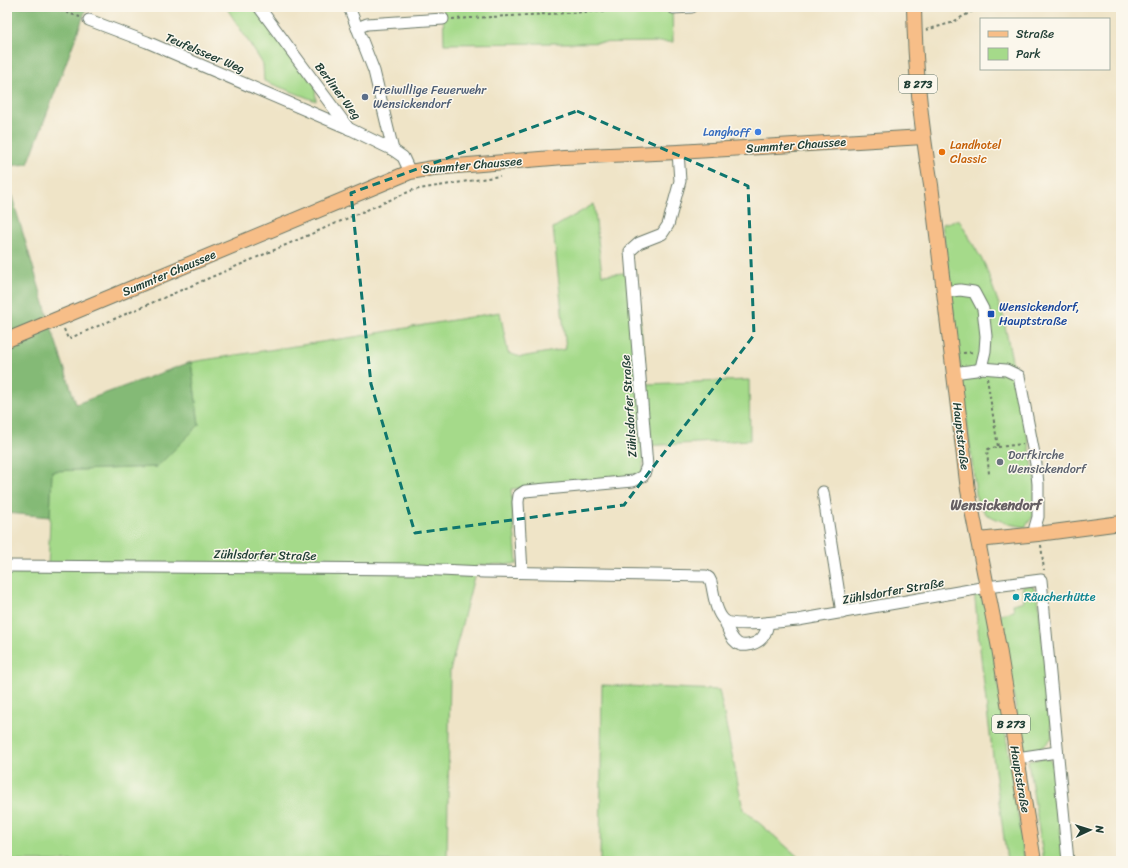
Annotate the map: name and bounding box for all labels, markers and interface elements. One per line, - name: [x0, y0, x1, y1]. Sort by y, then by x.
- legend: [980, 18, 1110, 70]
- text: Straße: [1016, 23, 1054, 45]
- street label: Teufelsseer Weg: [162, 26, 248, 80]
- text: Park: [1016, 43, 1041, 65]
- street label: Berliner Weg: [309, 58, 367, 124]
- road number: B 273: [899, 75, 937, 93]
- place label: Freiwillige Feuerwehr Wensickendorf: [373, 79, 487, 115]
- marker: Freiwillige Feuerwehr Wensickendorf: [360, 92, 370, 102]
- place label: Langhoff: [703, 121, 752, 143]
- marker: Langhoff: [753, 127, 763, 137]
- street label: Summter Chaussee: [745, 131, 847, 159]
- place label: Landhotel Classic: [950, 134, 1002, 170]
- marker: Landhotel Classic: [937, 147, 947, 157]
- street label: Summter Chaussee: [421, 150, 523, 180]
- street label: Summter Chaussee: [119, 243, 220, 303]
- place label: Wensickendorf, Hauptstraße: [999, 296, 1079, 332]
- marker: Wensickendorf, Hauptstraße: [986, 309, 996, 319]
- street label: Zühlsdorfer Straße: [614, 354, 644, 458]
- street label: Hauptstraße: [946, 401, 976, 471]
- place label: Dorfkirche Wensickendorf: [1008, 444, 1088, 480]
- marker: Dorfkirche Wensickendorf: [995, 457, 1005, 467]
- district label: Wensickendorf: [951, 493, 1043, 518]
- street label: Zühlsdorfer Straße: [213, 543, 317, 567]
- street label: Zühlsdorfer Straße: [840, 571, 946, 611]
- place label: Räucherhütte: [1024, 586, 1096, 608]
- marker: Räucherhütte: [1011, 592, 1021, 602]
- road number: B 273: [992, 715, 1030, 733]
- street label: Hauptstraße: [1003, 744, 1037, 814]
- north arrow: [1070, 810, 1110, 850]
- text: N: [1090, 824, 1109, 834]

